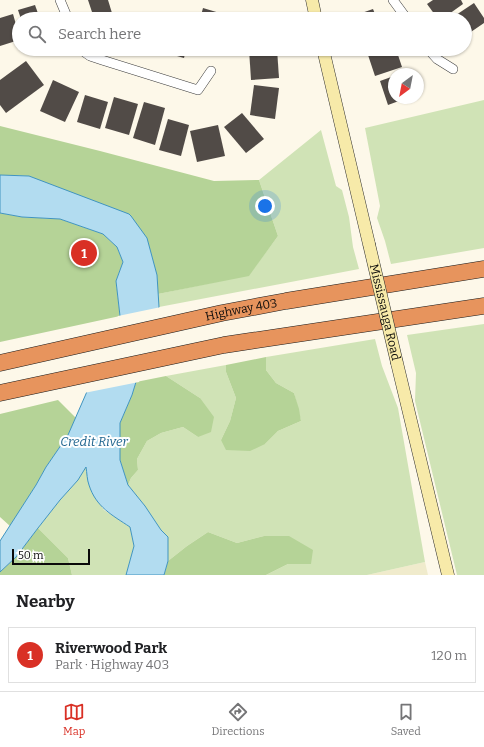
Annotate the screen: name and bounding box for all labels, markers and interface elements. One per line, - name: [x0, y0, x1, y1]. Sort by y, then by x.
- search box: [12, 12, 472, 56]
- icon: search: [26, 23, 48, 45]
- text: Search here: [58, 25, 141, 43]
- north arrow: [388, 68, 424, 104]
- your location: [255, 196, 275, 216]
- pin: 1: [71, 238, 97, 268]
- street label: Mississauga Road: [367, 262, 403, 362]
- street label: Highway 403: [204, 296, 278, 324]
- water label: Credit River: [60, 434, 128, 449]
- scale bar: [12, 547, 90, 566]
- text: 50 m: [18, 549, 44, 562]
- text: Nearby: [16, 591, 75, 612]
- text: Riverwood Park: [55, 639, 167, 657]
- text: 1: [27, 648, 33, 663]
- text: 120 m: [431, 648, 467, 663]
- text: Park · Highway 403: [55, 657, 169, 672]
- tab: Map: [63, 701, 85, 738]
- tab: Directions: [212, 701, 264, 738]
- tab: Saved: [391, 701, 421, 738]

